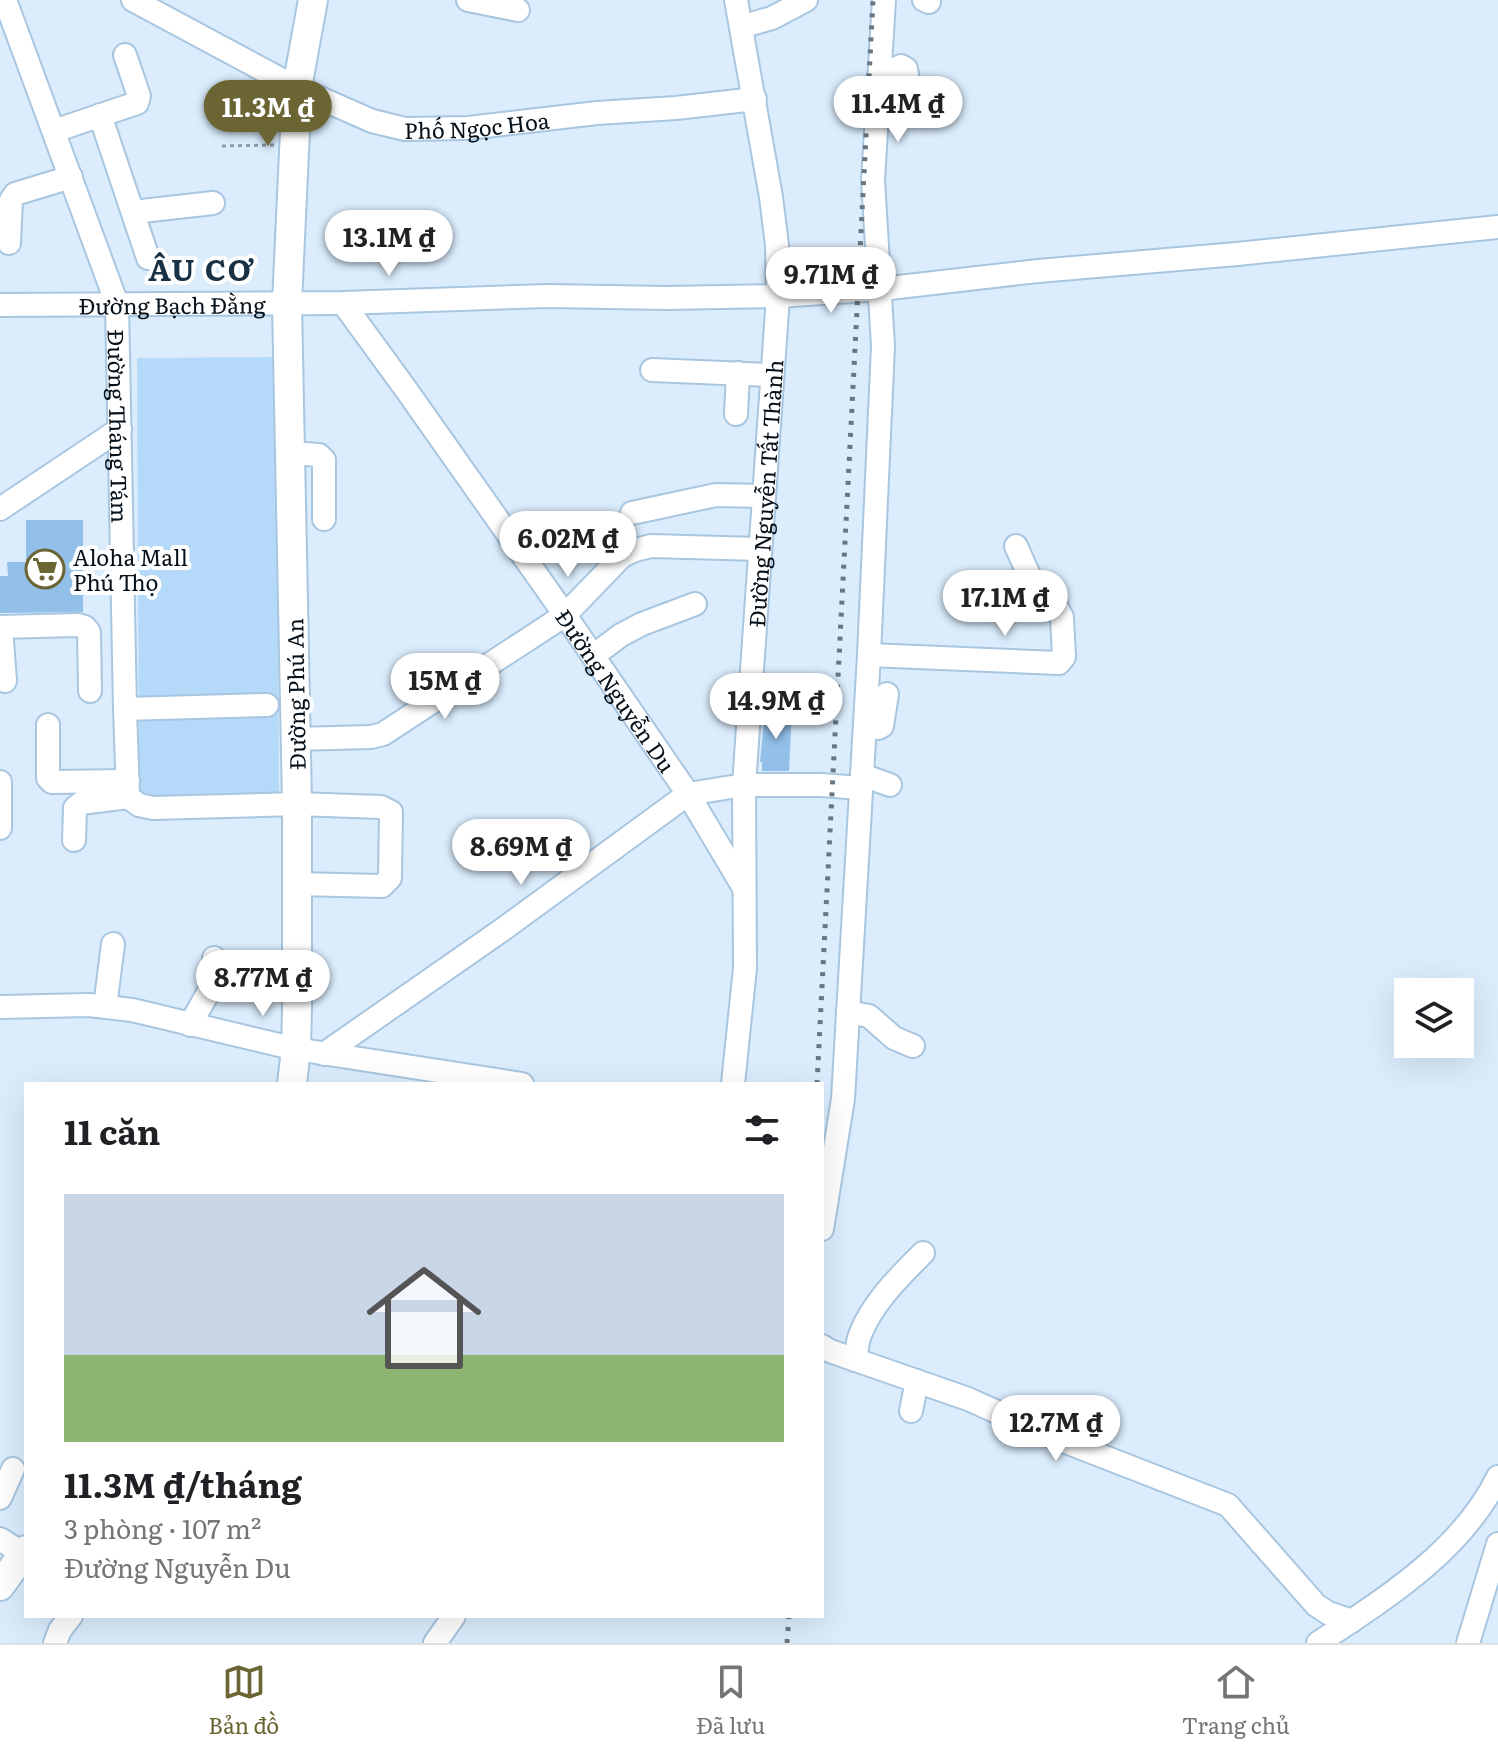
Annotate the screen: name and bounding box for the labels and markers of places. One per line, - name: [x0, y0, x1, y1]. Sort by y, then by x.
- pin: 11.4M ₫: [824, 76, 972, 144]
- pin: 11.3M ₫: [194, 80, 342, 148]
- pin: 13.1M ₫: [315, 210, 463, 278]
- pin: 9.71M ₫: [757, 247, 905, 315]
- pin: 6.02M ₫: [494, 511, 642, 579]
- place label: Aloha Mall Phú Thọ: [73, 540, 188, 598]
- supermarket icon: Aloha Mall Phú Thọ: [24, 548, 66, 590]
- pin: 17.1M ₫: [931, 570, 1079, 638]
- pin: 15M ₫: [389, 653, 501, 721]
- pin: 14.9M ₫: [702, 673, 850, 741]
- pin: 8.69M ₫: [447, 819, 595, 887]
- pin: 8.77M ₫: [189, 950, 337, 1018]
- pin: 12.7M ₫: [982, 1395, 1130, 1463]

